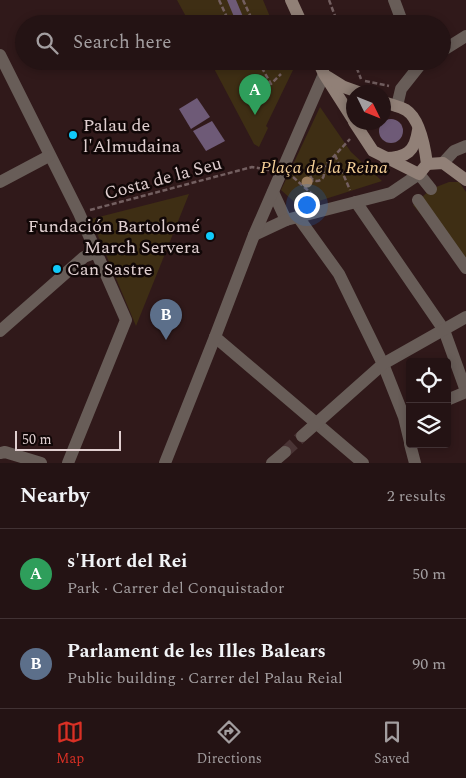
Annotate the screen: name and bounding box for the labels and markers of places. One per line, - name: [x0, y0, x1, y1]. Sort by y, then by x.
- pin: A: [239, 74, 271, 115]
- place label: Palau de l'Almudaina: [83, 112, 181, 160]
- marker: Palau de l'Almudaina: [67, 129, 79, 141]
- place label: Fundación Bartolomé March Servera: [28, 213, 200, 261]
- marker: Fundación Bartolomé March Servera: [204, 230, 216, 242]
- place label: Can Sastre: [67, 256, 153, 283]
- marker: Can Sastre: [51, 263, 63, 275]
- pin: B: [150, 299, 182, 340]

